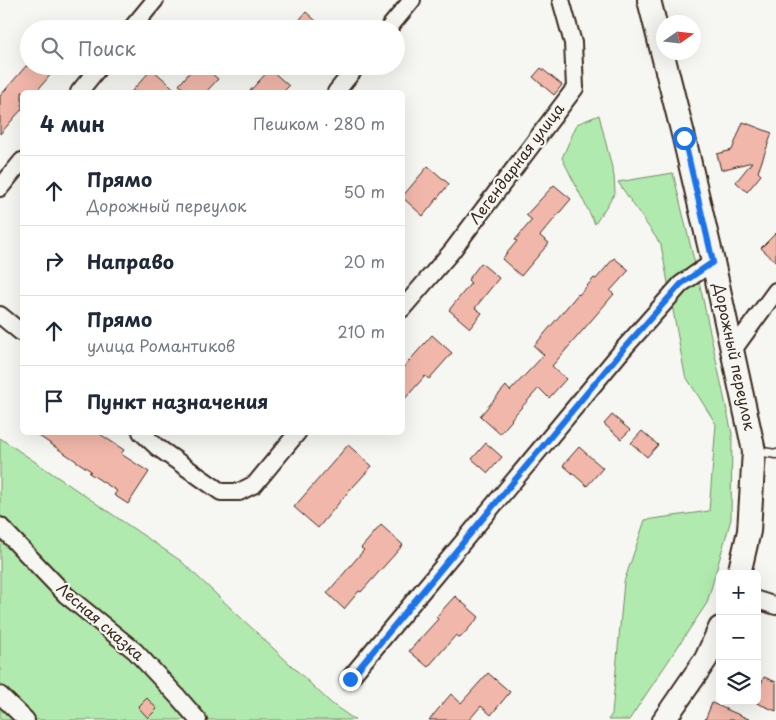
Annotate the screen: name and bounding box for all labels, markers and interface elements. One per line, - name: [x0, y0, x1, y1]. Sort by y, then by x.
- north arrow: [656, 15, 701, 60]
- search box: [20, 20, 405, 75]
- icon: search: [38, 34, 66, 62]
- text: Поиск: [78, 34, 136, 62]
- street label: Легендарная улица: [463, 97, 569, 228]
- text: 4 мин: [40, 107, 105, 139]
- text: Пешком · 280 m: [253, 111, 385, 135]
- route start: [673, 127, 696, 150]
- text: Прямо: [87, 165, 152, 193]
- icon: ahead: [40, 177, 68, 205]
- text: 50 m: [344, 179, 385, 203]
- text: Дорожный переулок: [87, 193, 247, 217]
- icon: right: [40, 247, 68, 275]
- text: Направо: [87, 247, 174, 275]
- text: 20 m: [344, 249, 385, 273]
- street label: Дорожный переулок: [708, 280, 762, 432]
- text: Прямо: [87, 305, 152, 333]
- icon: ahead: [40, 317, 68, 345]
- text: 210 m: [337, 319, 385, 343]
- text: улица Романтиков: [87, 333, 235, 357]
- icon: arrive: [40, 387, 68, 415]
- text: Пункт назначения: [87, 387, 268, 415]
- map controls: [716, 570, 761, 705]
- button: +: [716, 570, 761, 615]
- street label: Лесная сказка: [52, 576, 150, 666]
- button: −: [716, 615, 761, 660]
- button: layers: [716, 660, 761, 705]
- route end: [339, 668, 362, 691]

